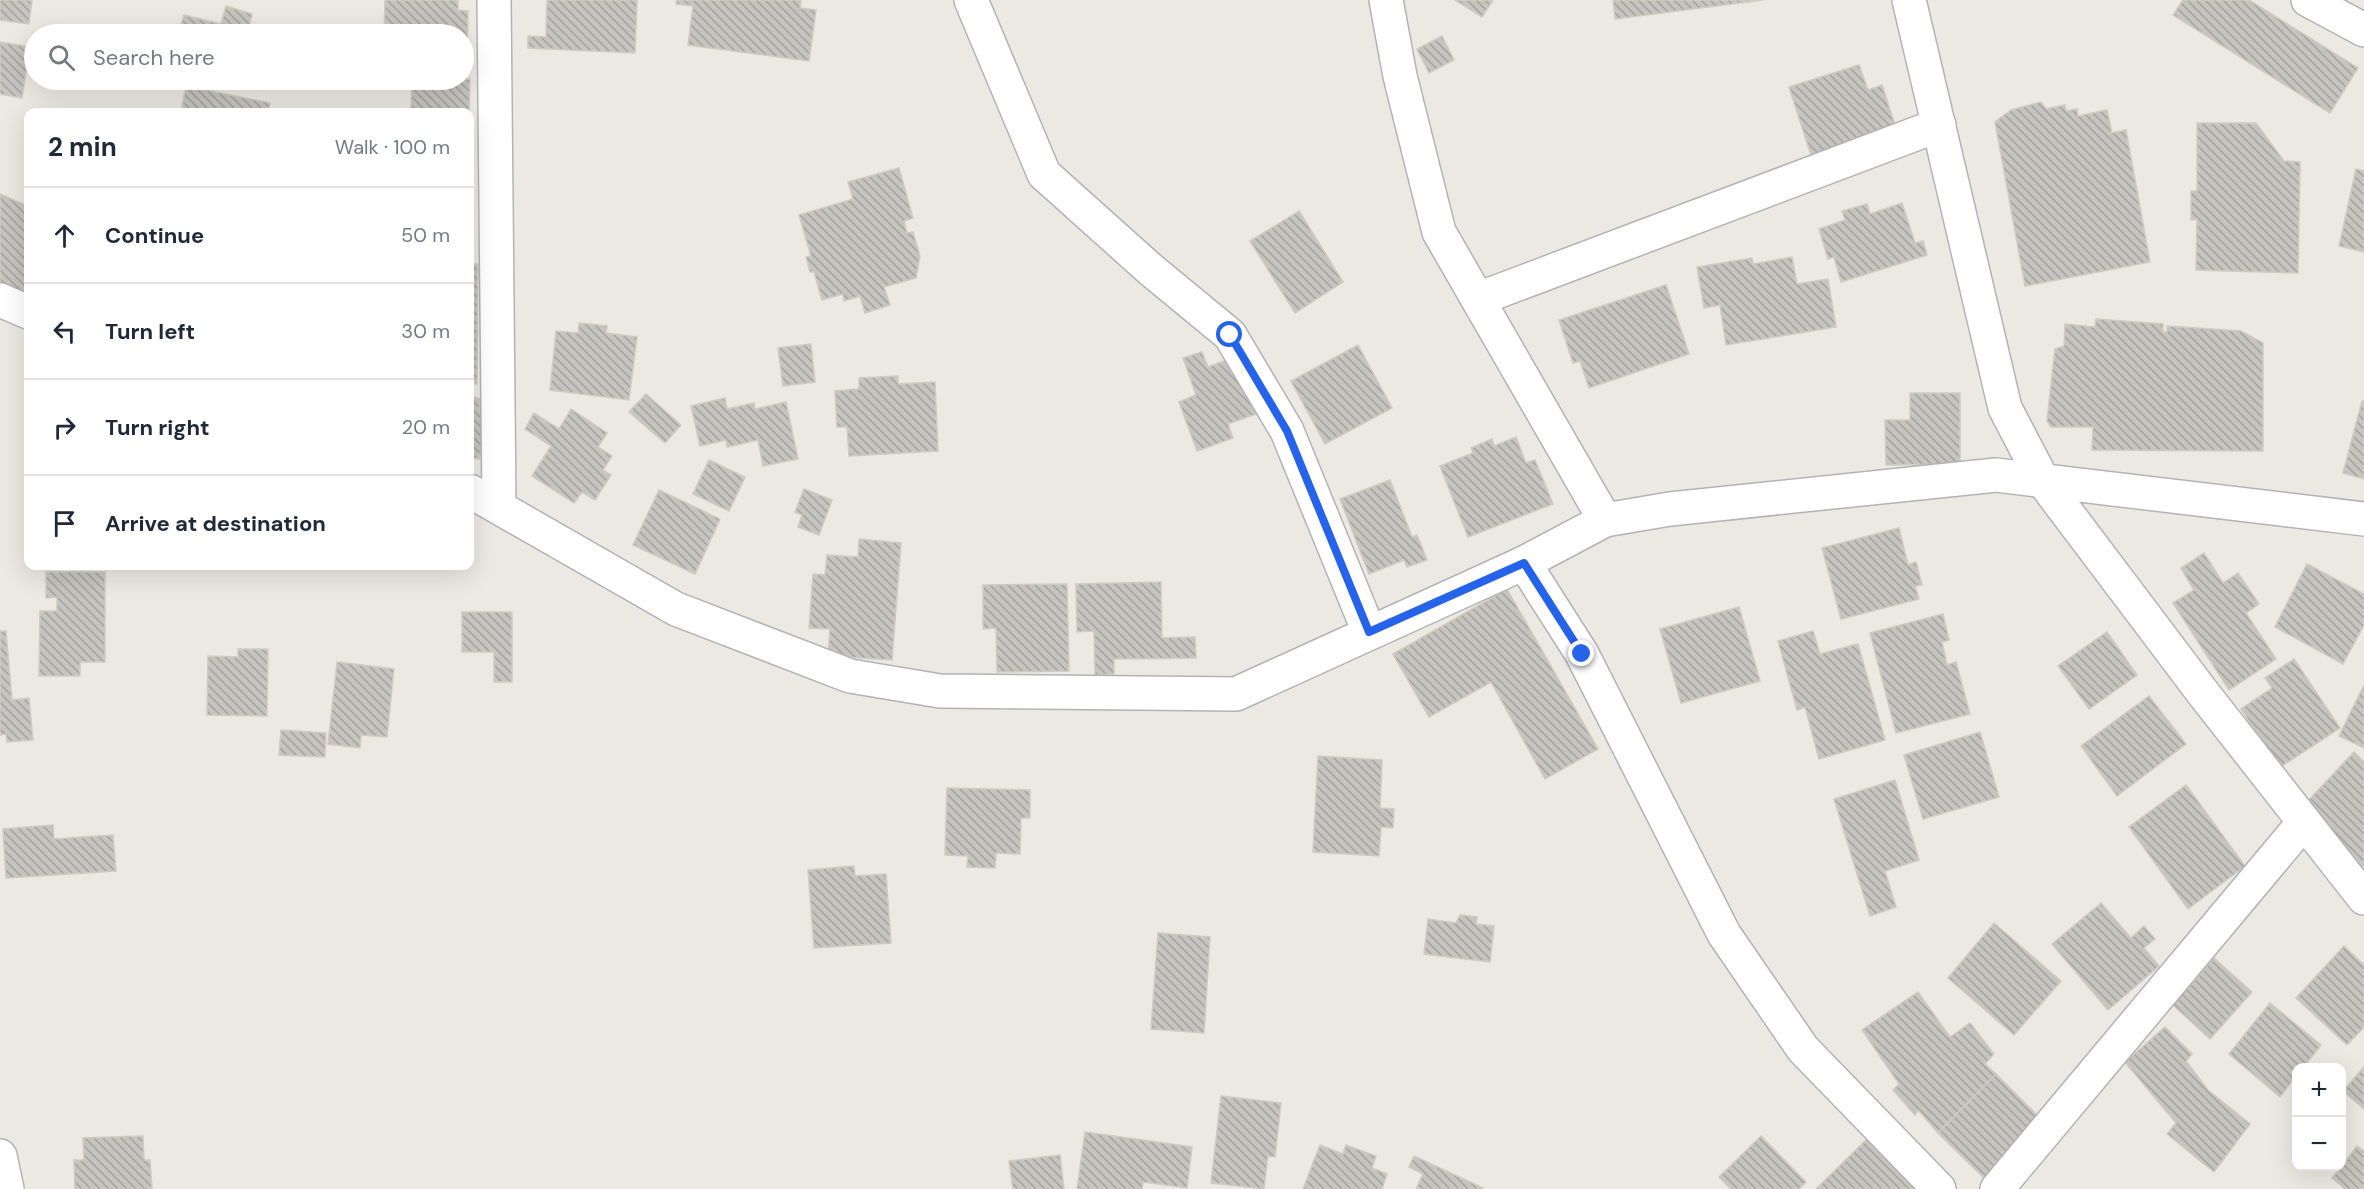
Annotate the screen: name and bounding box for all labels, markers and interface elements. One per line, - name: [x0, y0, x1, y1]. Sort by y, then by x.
- search box: [24, 24, 474, 90]
- icon: search: [45, 41, 78, 74]
- text: Search here: [93, 43, 214, 72]
- text: 2 min: [48, 130, 117, 164]
- text: Walk · 100 m: [335, 134, 450, 160]
- icon: ahead: [48, 219, 81, 252]
- text: Continue: [105, 221, 204, 250]
- text: 50 m: [401, 222, 450, 248]
- icon: left: [48, 315, 81, 348]
- text: Turn left: [105, 317, 195, 346]
- text: 30 m: [401, 318, 450, 344]
- route start: [1216, 321, 1242, 347]
- icon: right: [48, 411, 81, 444]
- text: Turn right: [105, 413, 210, 442]
- text: 20 m: [402, 414, 450, 440]
- icon: arrive: [48, 507, 81, 540]
- text: Arrive at destination: [105, 509, 326, 538]
- route end: [1568, 640, 1594, 666]
- map controls: [2292, 1063, 2346, 1171]
- button: +: [2292, 1063, 2346, 1117]
- button: −: [2292, 1117, 2346, 1171]

